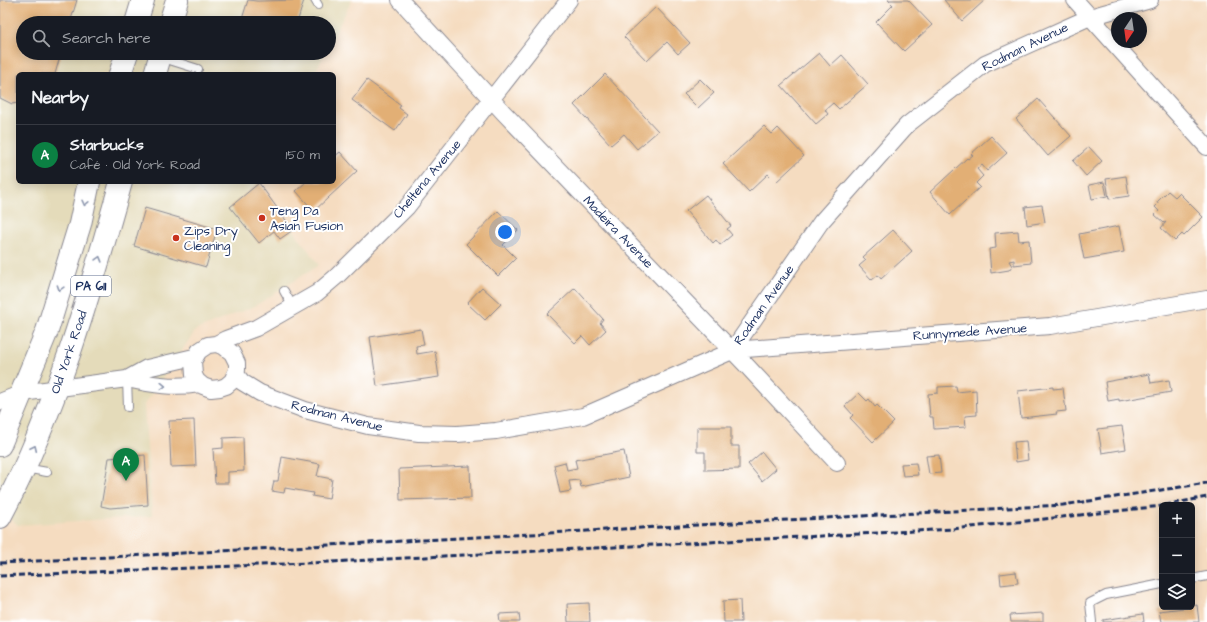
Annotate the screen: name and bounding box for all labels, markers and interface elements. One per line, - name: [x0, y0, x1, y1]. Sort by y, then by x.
- north arrow: [1111, 12, 1147, 48]
- search box: [16, 16, 336, 60]
- street label: Rodman Avenue: [979, 18, 1071, 76]
- icon: search: [30, 27, 52, 49]
- text: Search here: [62, 28, 151, 49]
- text: Nearby: [32, 86, 89, 110]
- text: Starbucks: [70, 135, 144, 156]
- street label: Cheltena Avenue: [389, 136, 465, 222]
- text: A: [41, 146, 49, 164]
- text: 150 m: [286, 146, 320, 164]
- text: Café · Old York Road: [70, 156, 200, 174]
- street label: Madeira Avenue: [579, 192, 657, 272]
- one-way arrow: [81, 200, 89, 206]
- place label: Teng Da Asian Fusion: [270, 202, 344, 235]
- marker: Teng Da Asian Fusion: [257, 213, 267, 223]
- place label: Zips Dry Cleaning: [184, 222, 238, 256]
- your location: [495, 222, 515, 242]
- marker: Zips Dry Cleaning: [171, 233, 181, 243]
- one-way arrow: [94, 255, 103, 262]
- street label: Rodman Avenue: [730, 261, 798, 349]
- road number: PA 611: [71, 276, 111, 296]
- one-way arrow: [56, 284, 65, 291]
- street label: Old York Road: [46, 308, 92, 396]
- street label: Runnymede Avenue: [912, 319, 1028, 346]
- one-way arrow: [160, 382, 166, 390]
- street label: Rodman Avenue: [289, 396, 385, 436]
- one-way arrow: [29, 444, 37, 452]
- pin: A: [113, 448, 139, 481]
- map controls: [1159, 502, 1195, 610]
- button: +: [1159, 502, 1195, 538]
- button: −: [1159, 538, 1195, 574]
- button: layers: [1159, 574, 1195, 610]

